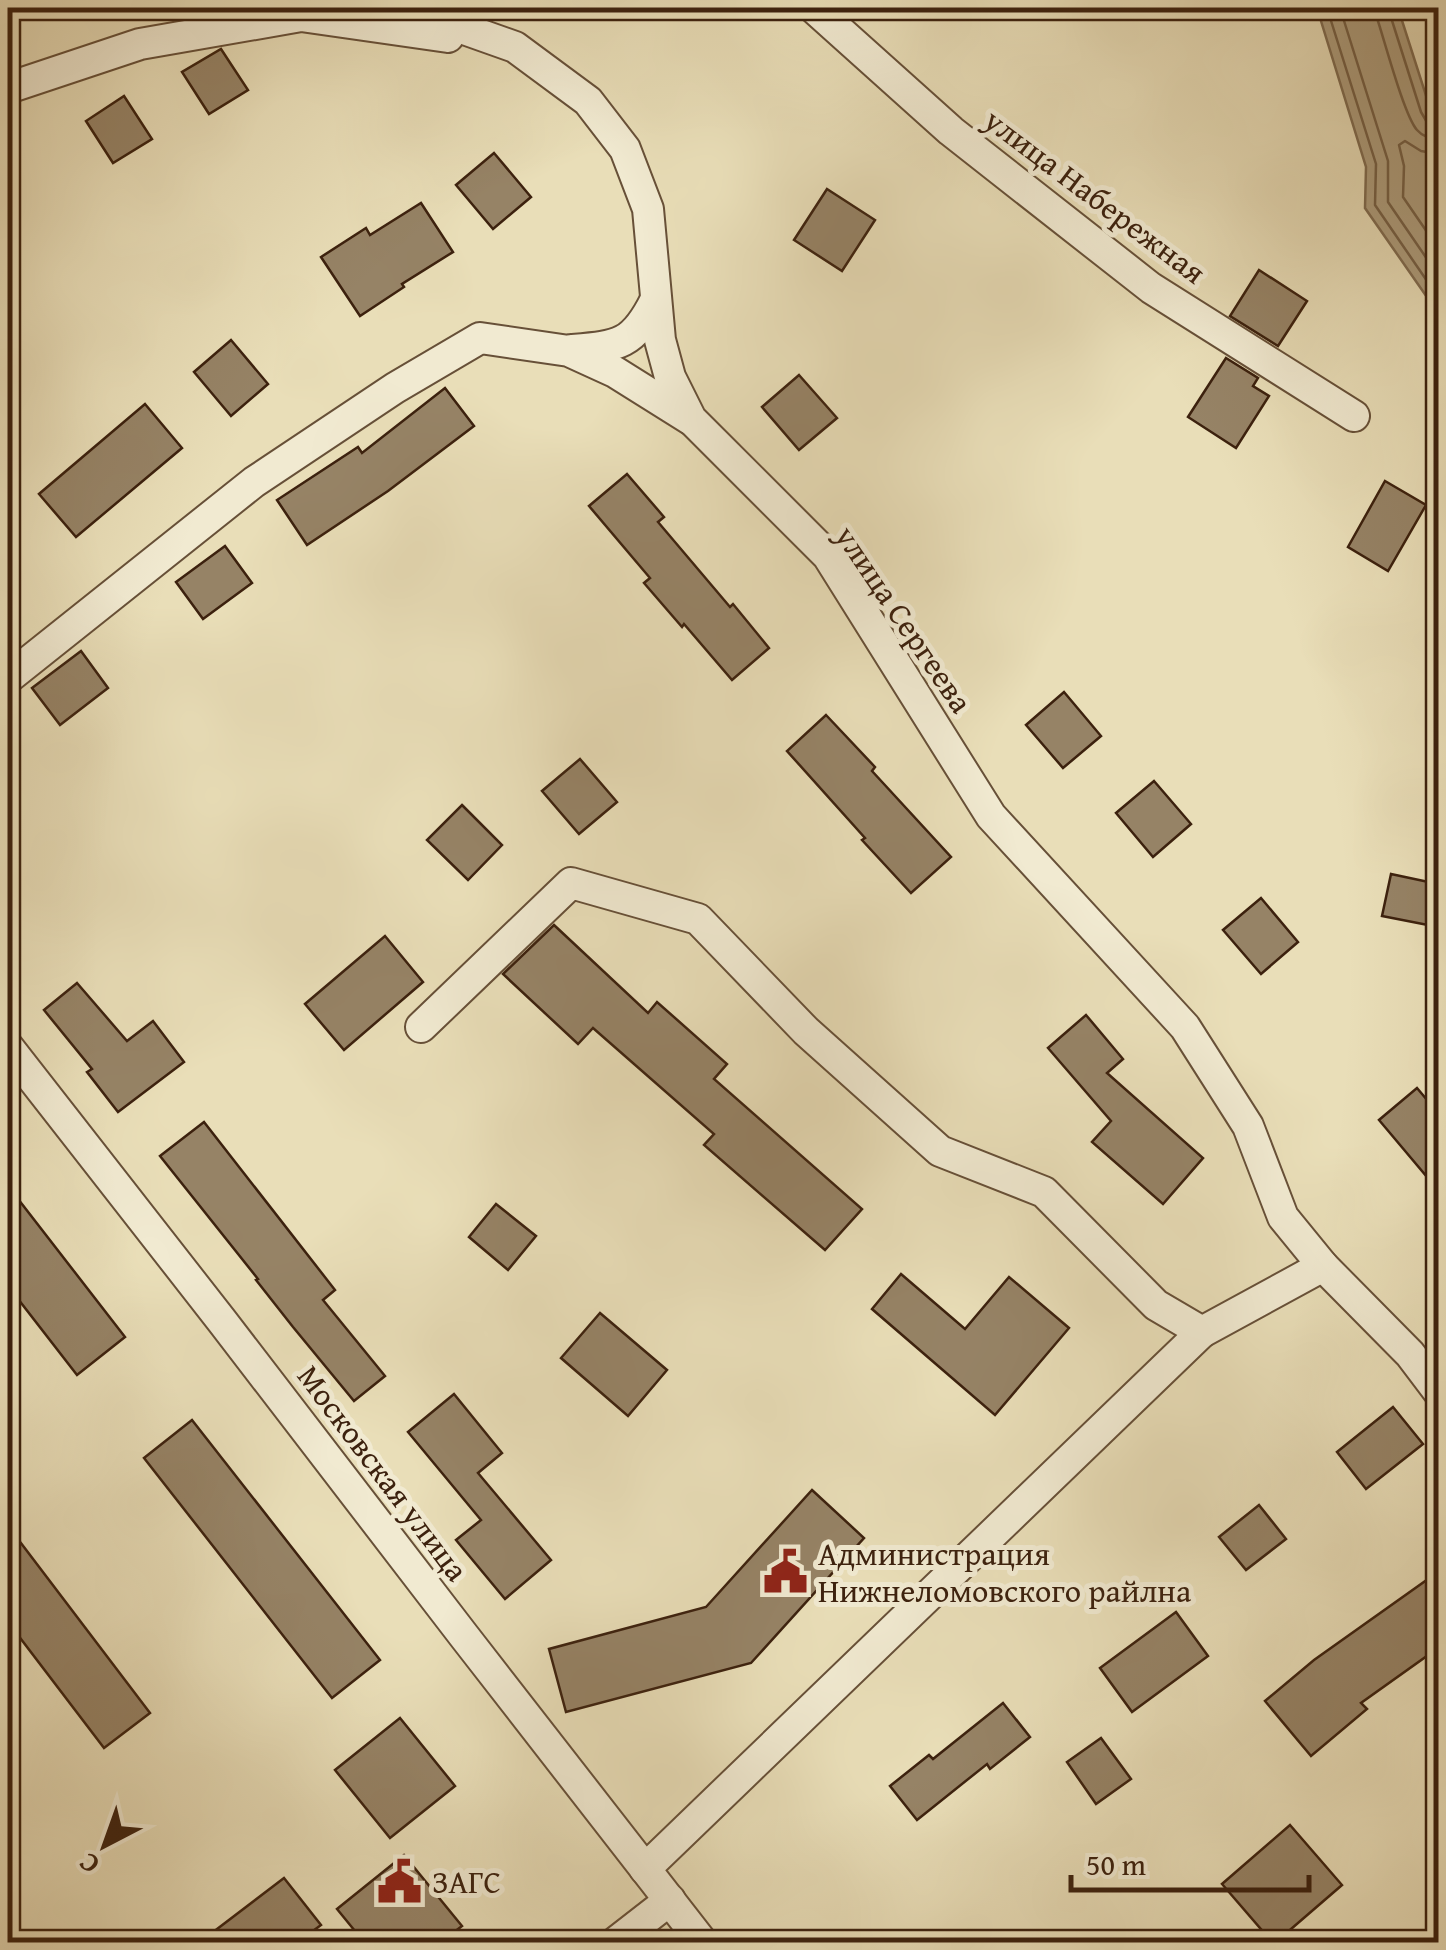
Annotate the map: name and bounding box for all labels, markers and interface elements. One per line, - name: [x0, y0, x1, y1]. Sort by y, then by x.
- street label: улица Набережная: [974, 96, 1216, 295]
- street label: улица Сергеева: [824, 515, 985, 723]
- street label: Московская улица: [286, 1355, 481, 1591]
- place label: Администрация Нижнеломовского райлна: [818, 1530, 1192, 1614]
- public building icon: Администрация Нижнеломовского райлна: [761, 1548, 809, 1596]
- north arrow: [55, 1795, 155, 1895]
- scale bar: [1071, 1830, 1308, 1892]
- text: 50 m: [1086, 1842, 1146, 1886]
- text: С: [69, 1844, 108, 1885]
- public building icon: ЗАГС: [375, 1858, 423, 1906]
- place label: ЗАГС: [432, 1858, 501, 1905]

